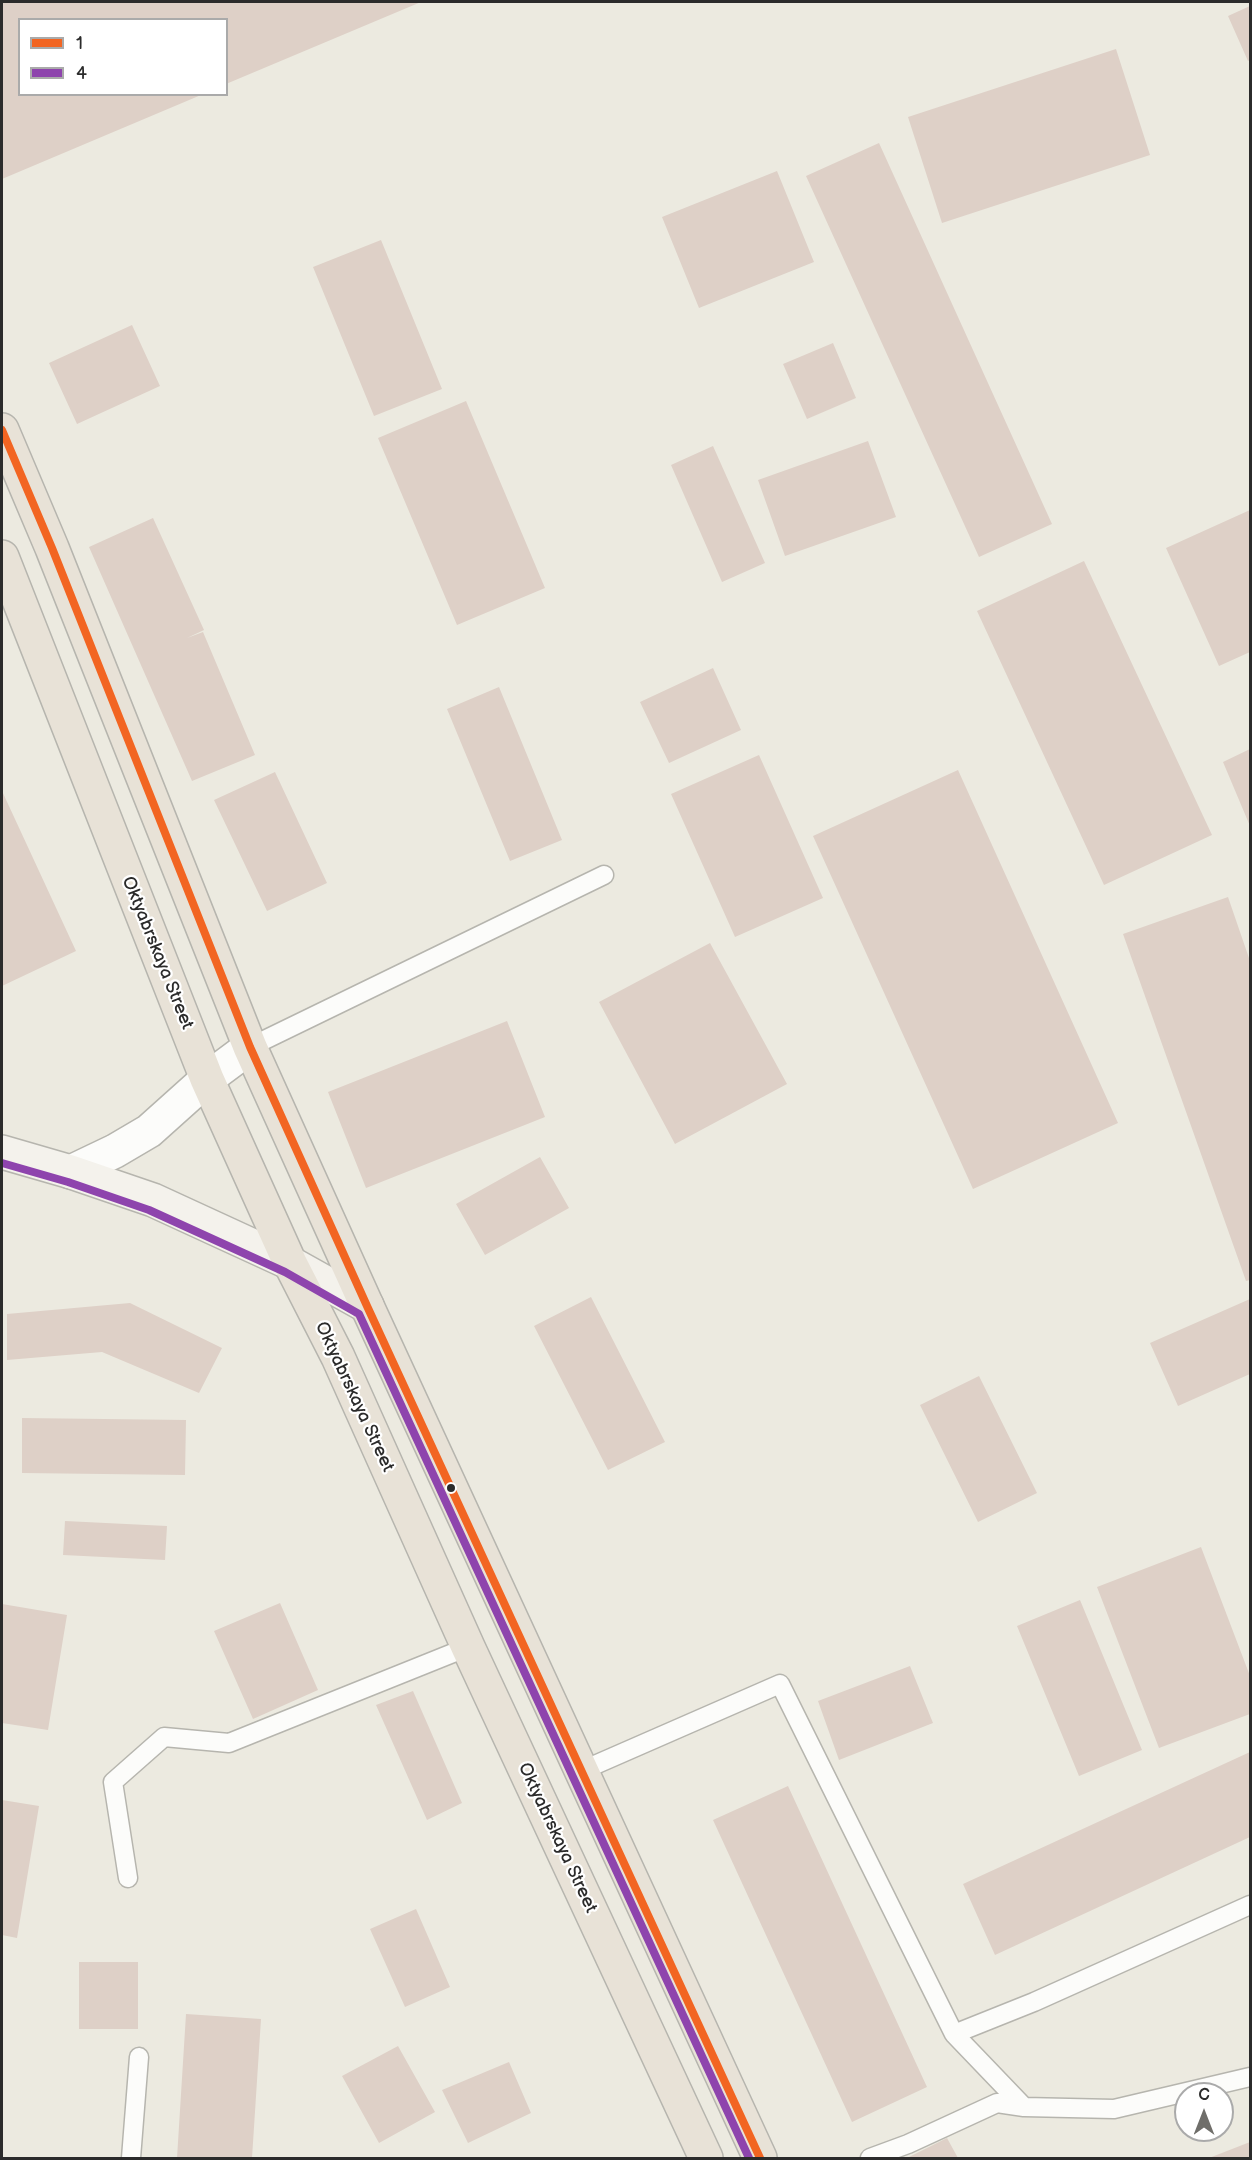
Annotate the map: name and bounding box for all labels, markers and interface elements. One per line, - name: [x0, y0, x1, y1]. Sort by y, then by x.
- legend: [18, 18, 228, 96]
- text: 1: [76, 33, 83, 54]
- text: 4: [76, 63, 87, 84]
- street label: Oktyabrskaya Street: [116, 873, 198, 1033]
- street label: Oktyabrskaya Street: [310, 1319, 398, 1475]
- unlabelled marker: [445, 1482, 457, 1494]
- street label: Oktyabrskaya Street: [513, 1760, 601, 1916]
- north arrow: [1174, 2082, 1234, 2142]
- text: С: [1198, 2086, 1210, 2105]

